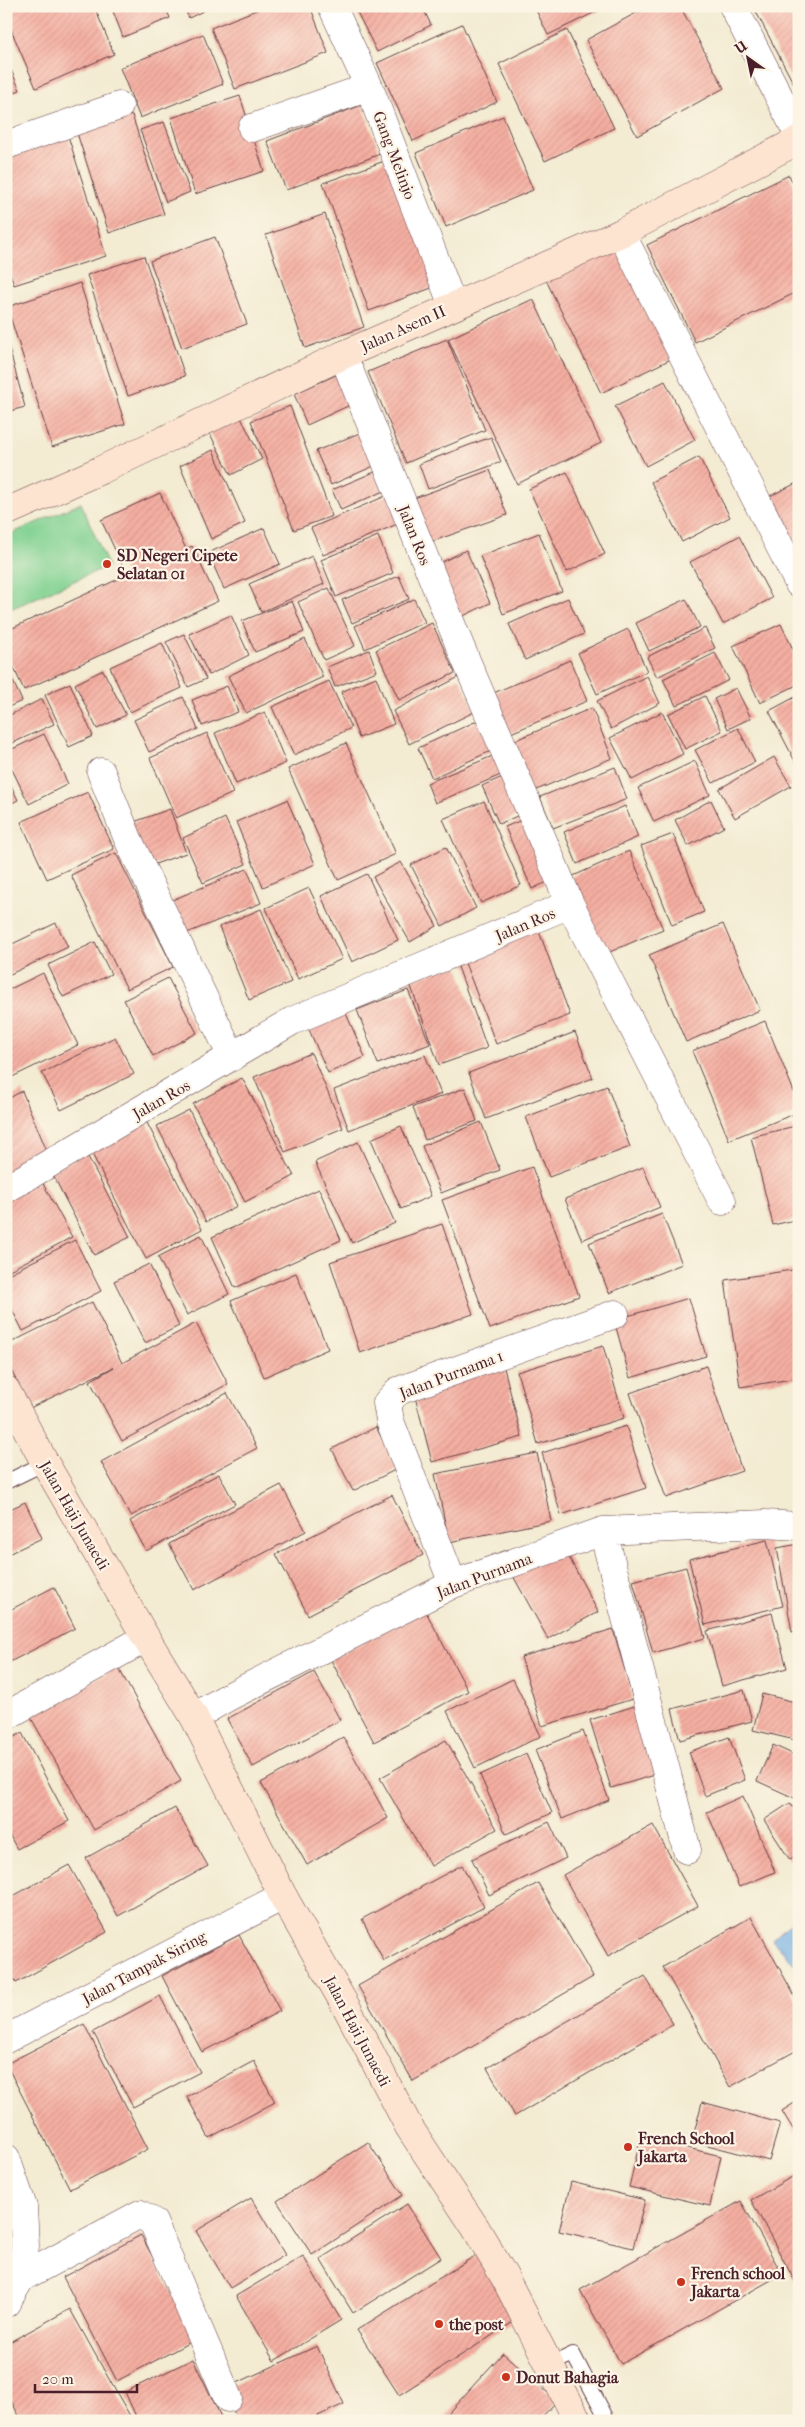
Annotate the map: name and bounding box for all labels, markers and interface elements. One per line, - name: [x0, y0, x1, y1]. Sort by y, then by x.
- north arrow: [722, 32, 772, 82]
- text: U: [731, 37, 750, 58]
- street label: Gang Melinjo: [369, 108, 420, 202]
- street label: Jalan Asem II: [356, 301, 449, 356]
- street label: Jalan Ros: [393, 501, 435, 568]
- place label: SD Negeri Cipete Selatan 01: [117, 546, 238, 583]
- marker: SD Negeri Cipete Selatan 01: [101, 558, 113, 570]
- street label: Jalan Ros: [491, 903, 558, 946]
- street label: Jalan Ros: [127, 1075, 193, 1124]
- street label: Jalan Purnama 1: [395, 1346, 506, 1404]
- street label: Jalan Haji Junaedi: [35, 1456, 114, 1573]
- street label: Jalan Purnama: [432, 1548, 535, 1603]
- street label: Jalan Tampak Siring: [77, 1926, 210, 2009]
- street label: Jalan Haji Junaedi: [319, 1971, 395, 2090]
- place label: French School Jakarta: [636, 2129, 735, 2167]
- marker: French School Jakarta: [622, 2141, 634, 2153]
- place label: French school Jakarta: [689, 2264, 786, 2302]
- marker: French school Jakarta: [675, 2276, 687, 2288]
- place label: the post: [448, 2315, 504, 2335]
- marker: the post: [433, 2318, 445, 2330]
- scale bar: [35, 2362, 138, 2394]
- place label: Donut Bahagia: [516, 2368, 619, 2388]
- text: 20 m: [42, 2370, 74, 2388]
- marker: Donut Bahagia: [500, 2371, 512, 2383]

